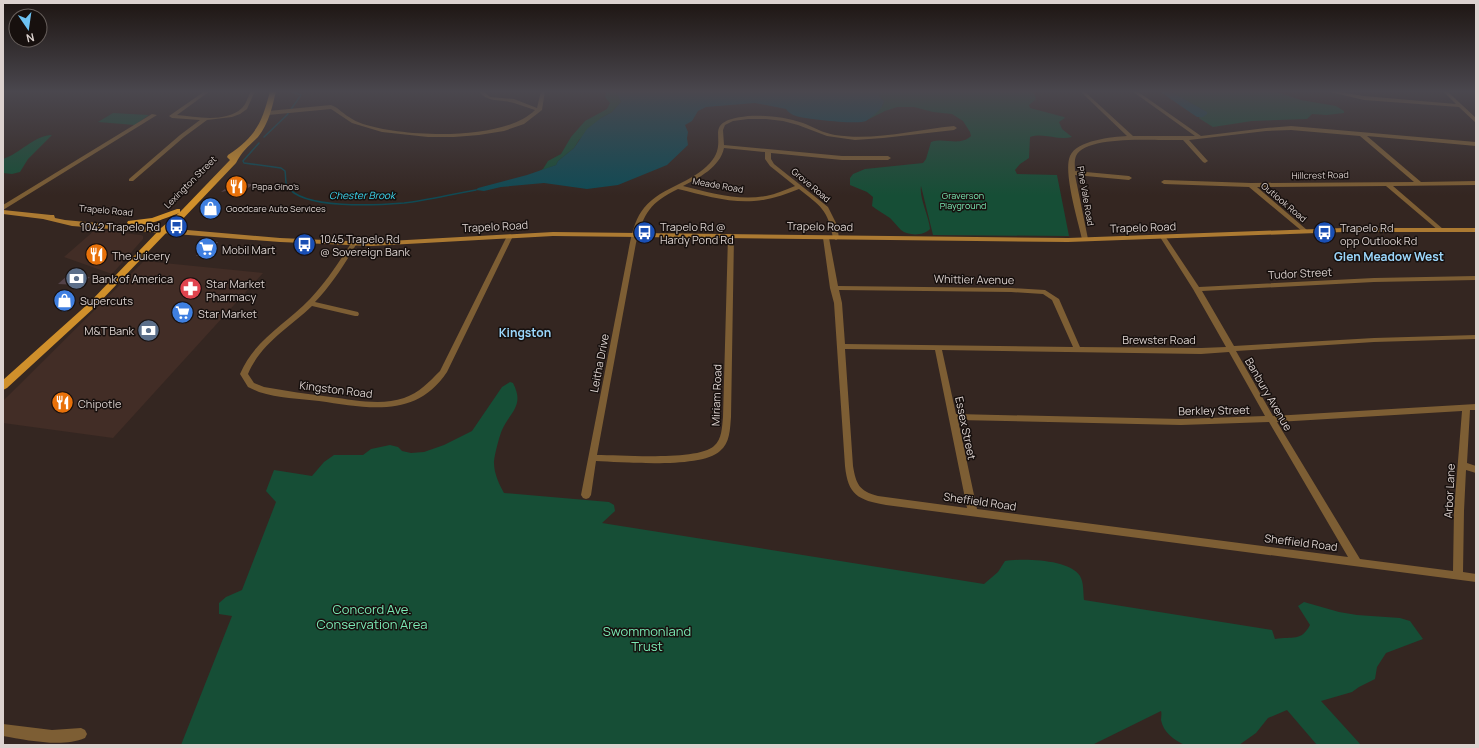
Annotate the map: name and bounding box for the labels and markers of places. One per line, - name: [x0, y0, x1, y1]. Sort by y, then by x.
- restaurant icon: Papa Gino's: [224, 173, 250, 199]
- place label: Papa Gino's: [252, 180, 299, 193]
- shop icon: Goodcare Auto Services: [197, 195, 223, 221]
- place label: Goodcare Auto Services: [226, 202, 326, 215]
- bus stop icon: 1042 Trapelo Rd: [163, 213, 189, 239]
- place label: 1042 Trapelo Rd: [81, 219, 160, 234]
- bus stop icon: Trapelo Rd @ Hardy Pond Rd: [632, 219, 658, 245]
- place label: Trapelo Rd @ Hardy Pond Rd: [660, 219, 734, 247]
- bus stop icon: Trapelo Rd opp Outlook Rd: [1312, 220, 1338, 246]
- place label: Trapelo Rd opp Outlook Rd: [1340, 220, 1417, 248]
- bus stop icon: 1045 Trapelo Rd @ Sovereign Bank: [292, 231, 318, 257]
- place label: 1045 Trapelo Rd @ Sovereign Bank: [320, 231, 410, 259]
- supermarket icon: Mobil Mart: [194, 236, 220, 262]
- restaurant icon: The Juicery: [83, 242, 109, 268]
- place label: Mobil Mart: [222, 242, 275, 257]
- place label: The Juicery: [112, 248, 170, 263]
- bank icon: Bank of America: [64, 265, 90, 291]
- place label: Bank of America: [92, 271, 173, 286]
- pharmacy icon: Star Market Pharmacy: [178, 276, 204, 302]
- place label: Star Market Pharmacy: [206, 276, 265, 304]
- shop icon: Supercuts: [51, 287, 77, 313]
- place label: Supercuts: [80, 293, 133, 308]
- supermarket icon: Star Market: [170, 300, 196, 326]
- place label: Star Market: [198, 306, 257, 321]
- bank icon: M&T Bank: [136, 317, 162, 343]
- place label: M&T Bank: [84, 323, 135, 338]
- restaurant icon: Chipotle: [50, 390, 76, 416]
- place label: Chipotle: [78, 396, 122, 411]

